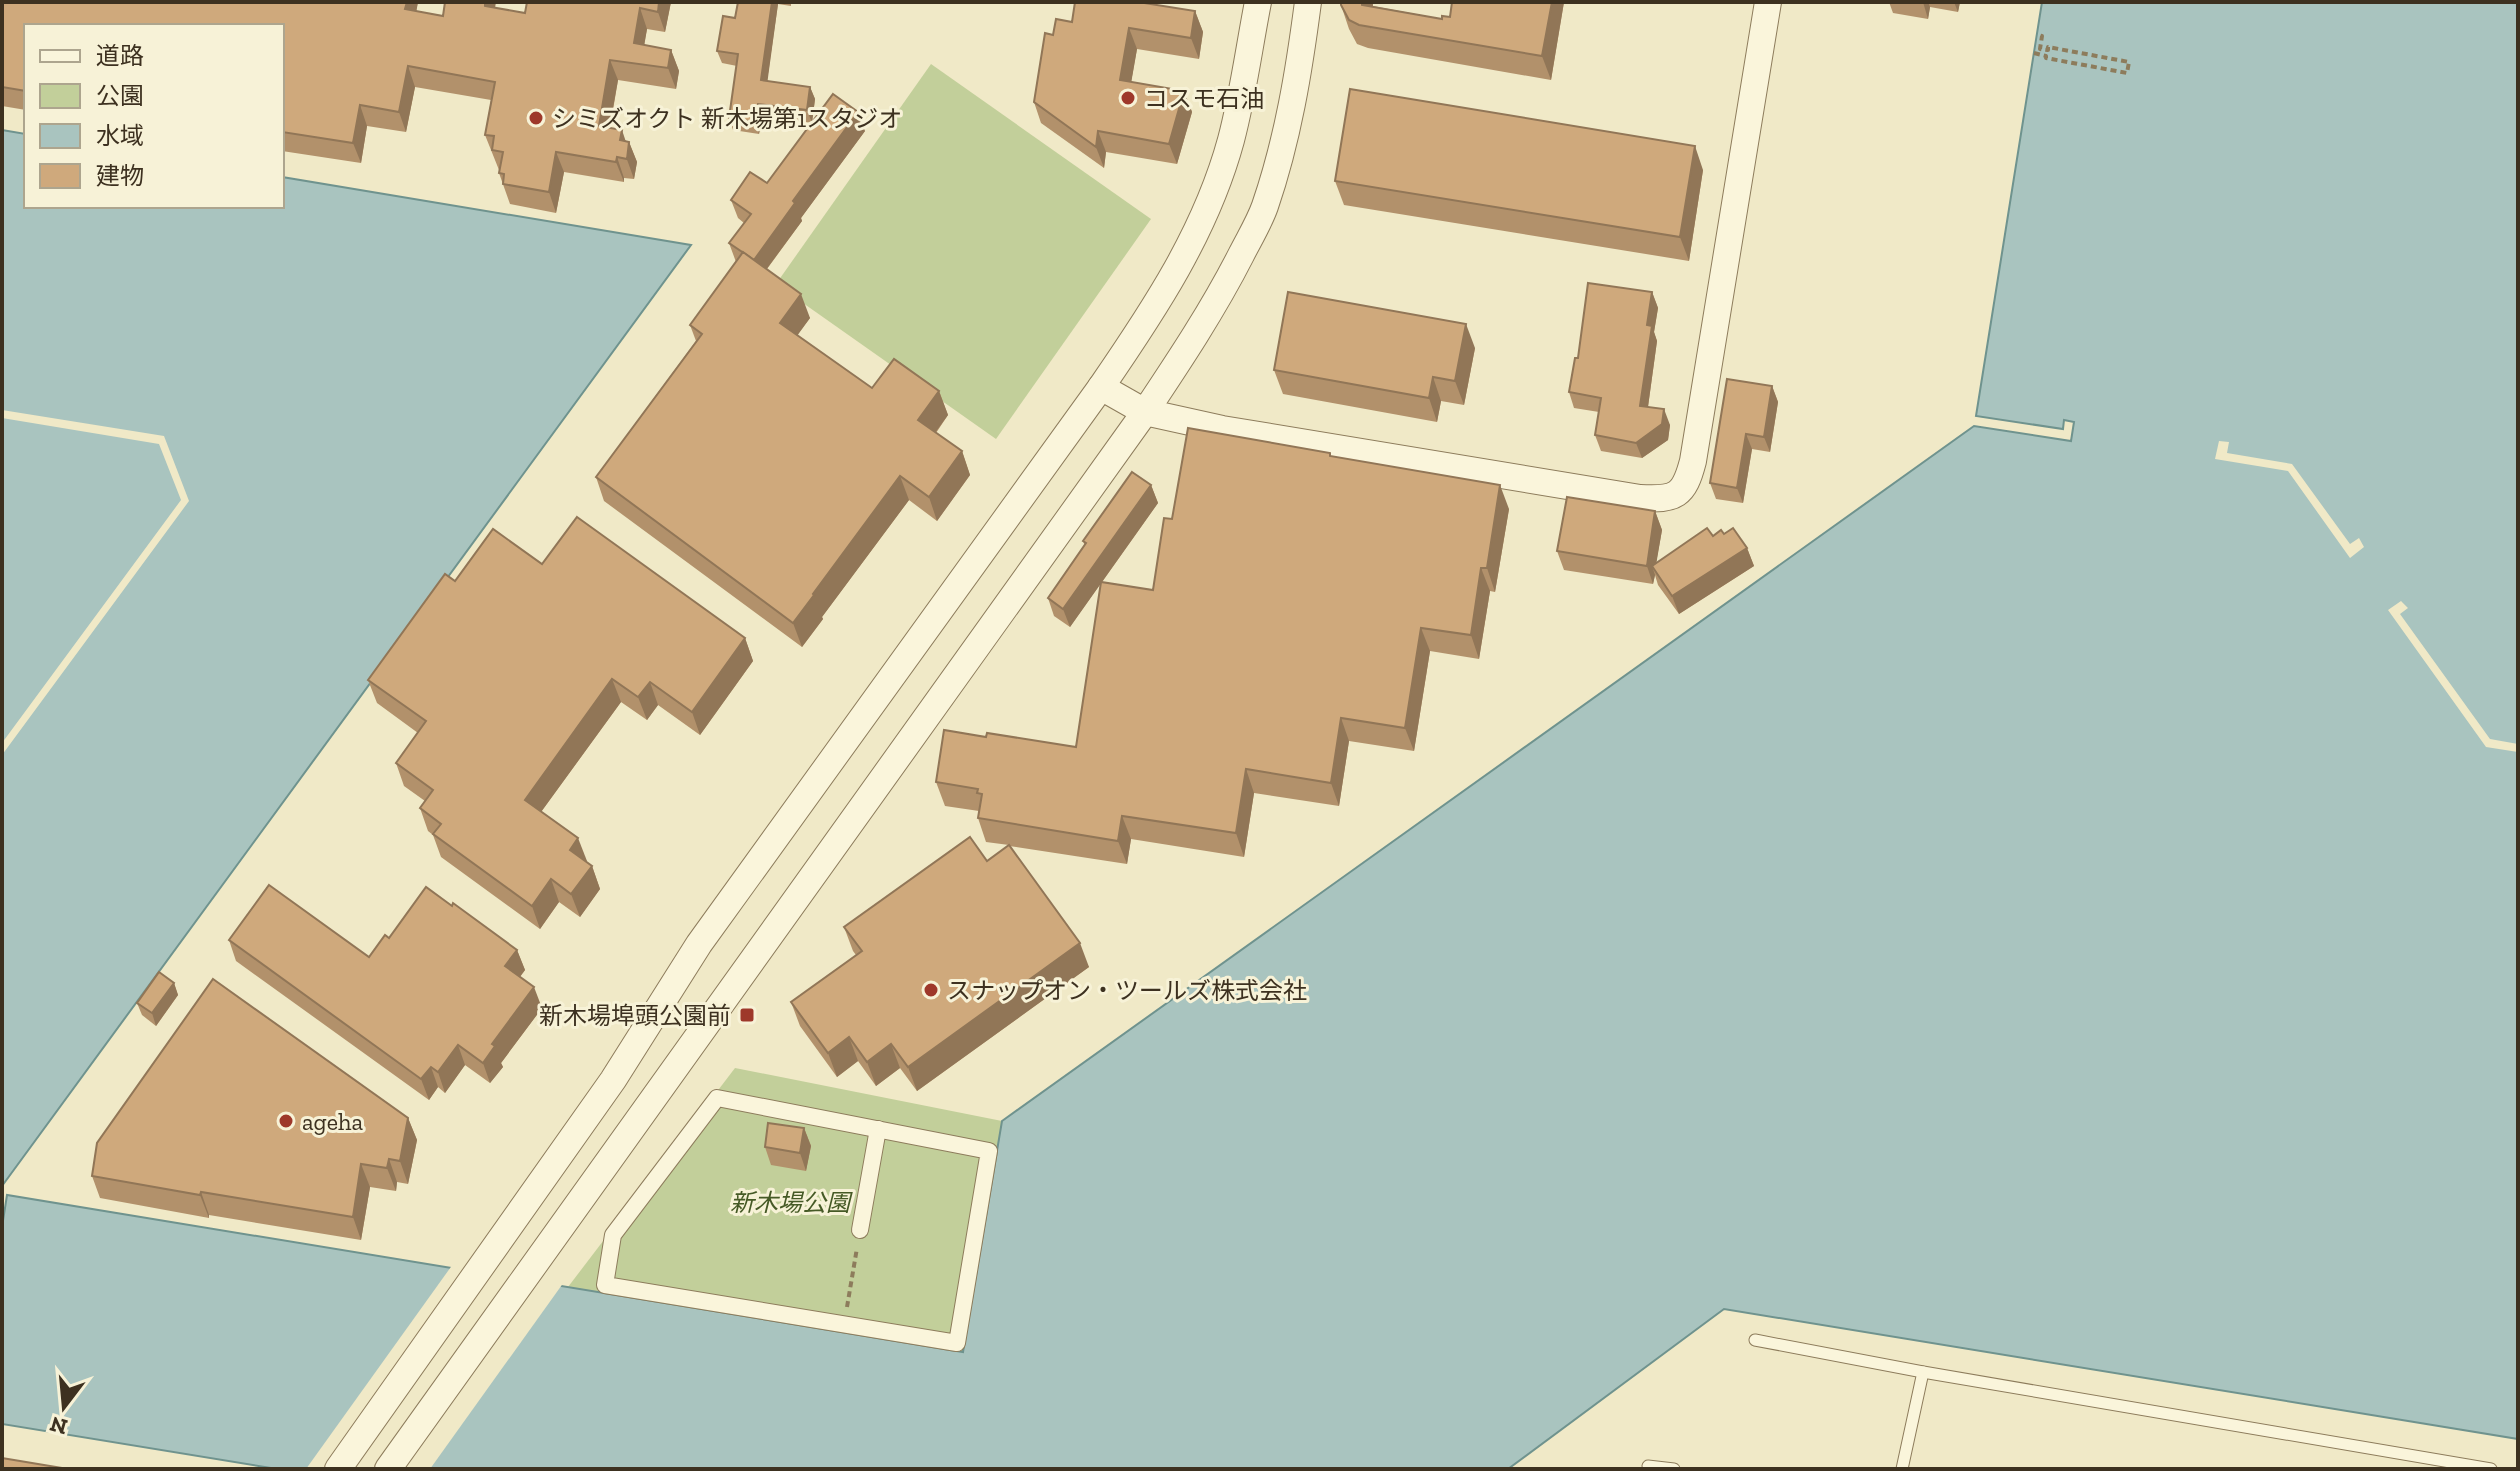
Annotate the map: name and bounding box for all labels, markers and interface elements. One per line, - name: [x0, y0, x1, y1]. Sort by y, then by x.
- legend: [24, 24, 284, 208]
- text: 道路: [96, 41, 144, 70]
- text: 公園: [96, 81, 144, 110]
- place label: コスモ石油: [1144, 84, 1264, 113]
- marker: コスモ石油: [1119, 89, 1137, 107]
- place label: シミズオクト 新木場第1スタジオ: [552, 104, 902, 133]
- marker: シミズオクト 新木場第1スタジオ: [527, 109, 545, 127]
- text: 水域: [96, 121, 144, 150]
- text: 建物: [96, 161, 144, 190]
- place label: スナップオン・ツールズ株式会社: [947, 976, 1307, 1005]
- marker: スナップオン・ツールズ株式会社: [922, 981, 940, 999]
- place label: 新木場埠頭公園前: [539, 1001, 731, 1030]
- marker: 新木場埠頭公園前: [738, 1006, 756, 1024]
- place label: ageha: [302, 1107, 363, 1136]
- marker: ageha: [277, 1112, 295, 1130]
- park label: 新木場公園: [730, 1188, 853, 1217]
- north arrow: [24, 1367, 104, 1447]
- text: N: [47, 1410, 70, 1441]

